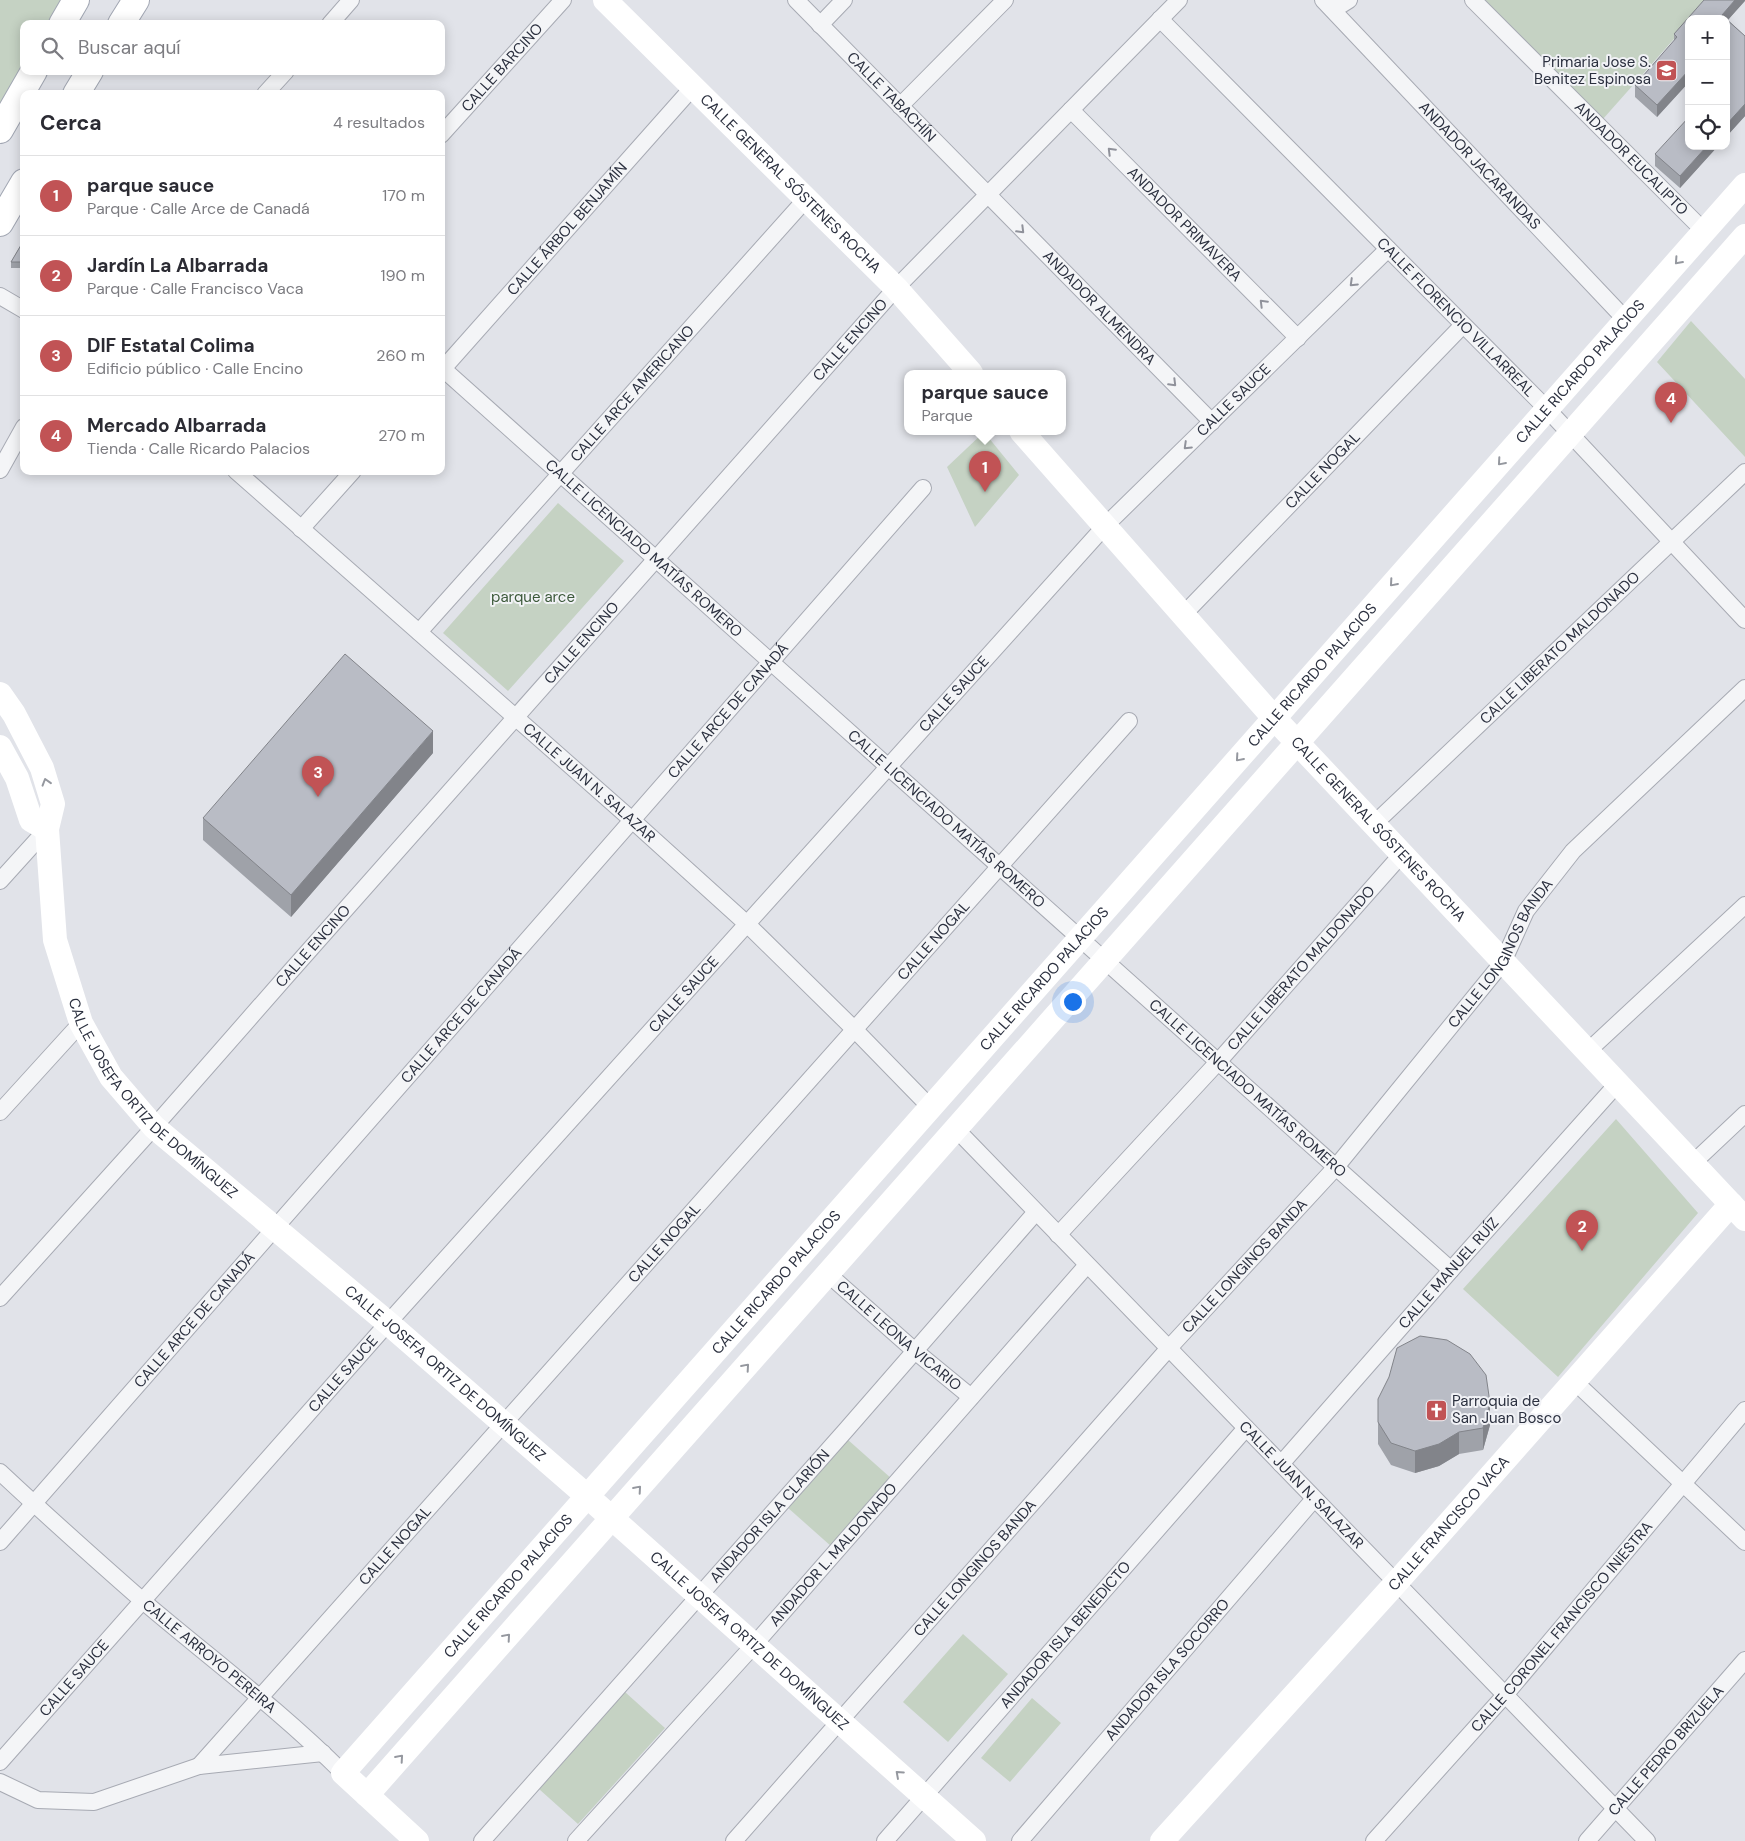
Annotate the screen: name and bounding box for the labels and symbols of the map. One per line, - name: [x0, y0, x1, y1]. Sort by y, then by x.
- street label: CALLE BARCINO: [457, 19, 547, 116]
- street label: CALLE TABACHÍN: [843, 47, 940, 146]
- place label: Primaria Jose S. Benitez Espinosa: [1534, 52, 1651, 89]
- school or university icon: Primaria Jose S. Benitez Espinosa: [1655, 59, 1679, 83]
- street label: CALLE GENERAL SÓSTENES ROCHA: [696, 90, 885, 278]
- street label: ANDADOR JACARANDAS: [1414, 97, 1545, 234]
- street label: ANDADOR EUCALIPTO: [1570, 97, 1693, 220]
- one-way arrow: [1108, 148, 1117, 157]
- street label: CALLE ÁRBOL BENJAMÍN: [503, 158, 632, 300]
- street label: ANDADOR PRIMAVERA: [1123, 162, 1246, 286]
- one-way arrow: [1015, 224, 1024, 233]
- street label: CALLE FLORENCIO VILLARREAL: [1372, 233, 1539, 401]
- street label: ANDADOR ALMENDRA: [1038, 246, 1160, 369]
- one-way arrow: [1675, 256, 1684, 265]
- one-way arrow: [1350, 278, 1359, 287]
- street label: CALLE ENCINO: [808, 294, 892, 385]
- street label: CALLE RICARDO PALACIOS: [1511, 295, 1649, 448]
- one-way arrow: [1260, 300, 1269, 309]
- street label: CALLE ARCE AMERICANO: [566, 321, 699, 466]
- street label: CALLE SAUCE: [1192, 359, 1275, 441]
- one-way arrow: [1167, 377, 1176, 386]
- pin: 4: [1655, 382, 1687, 423]
- street label: CALLE NOGAL: [1281, 427, 1365, 513]
- one-way arrow: [1184, 440, 1193, 449]
- pin: 1: [969, 451, 1001, 492]
- street label: CALLE LICENCIADO MATÍAS ROMERO: [541, 455, 747, 642]
- one-way arrow: [1497, 456, 1506, 465]
- street label: CALLE LIBERATO MALDONADO: [1475, 567, 1644, 729]
- one-way arrow: [1390, 578, 1399, 587]
- park label: parque arce: [491, 587, 575, 607]
- street label: CALLE ENCINO: [540, 597, 624, 688]
- street label: CALLE RICARDO PALACIOS: [1243, 599, 1381, 751]
- street label: CALLE ARCE DE CANADÁ: [663, 639, 793, 783]
- street label: CALLE SAUCE: [914, 652, 993, 736]
- street label: CALLE JUAN N. SALAZAR: [519, 718, 660, 847]
- street label: CALLE LICENCIADO MATÍAS ROMERO: [844, 725, 1049, 912]
- street label: CALLE GENERAL SÓSTENES ROCHA: [1286, 732, 1470, 926]
- one-way arrow: [1236, 752, 1245, 761]
- pin: 3: [302, 756, 334, 797]
- one-way arrow: [42, 779, 52, 787]
- street label: CALLE LONGINOS BANDA: [1443, 875, 1557, 1032]
- street label: CALLE LIBERATO MALDONADO: [1223, 881, 1379, 1055]
- street label: CALLE NOGAL: [893, 896, 974, 985]
- street label: CALLE ENCINO: [271, 901, 355, 992]
- street label: CALLE RICARDO PALACIOS: [975, 902, 1113, 1055]
- street label: CALLE ARCE DE CANADÁ: [396, 943, 526, 1087]
- street label: CALLE SAUCE: [644, 952, 723, 1037]
- your location: [1060, 989, 1086, 1015]
- street label: CALLE JOSEFA ORTIZ DE DOMÍNGUEZ: [64, 995, 242, 1203]
- street label: CALLE LICENCIADO MATÍAS ROMERO: [1145, 995, 1351, 1182]
- street label: CALLE LONGINOS BANDA: [1178, 1195, 1312, 1338]
- street label: CALLE NOGAL: [624, 1199, 705, 1287]
- street label: CALLE RICARDO PALACIOS: [707, 1206, 845, 1359]
- pin: 2: [1566, 1210, 1598, 1251]
- street label: CALLE MANUEL RUÍZ: [1394, 1213, 1503, 1333]
- street label: CALLE ARCE DE CANADÁ: [129, 1248, 259, 1392]
- street label: CALLE LEONA VICARIO: [832, 1276, 966, 1395]
- street label: CALLE JOSEFA ORTIZ DE DOMÍNGUEZ: [340, 1281, 550, 1466]
- street label: CALLE SAUCE: [304, 1331, 382, 1416]
- one-way arrow: [740, 1364, 749, 1373]
- place label: Parroquia de San Juan Bosco: [1452, 1391, 1561, 1428]
- church icon: Parroquia de San Juan Bosco: [1424, 1398, 1448, 1422]
- street label: CALLE JUAN N. SALAZAR: [1235, 1417, 1368, 1553]
- street label: ANDADOR ISLA CLARIÓN: [705, 1445, 834, 1587]
- street label: CALLE FRANCISCO VACA: [1384, 1451, 1514, 1595]
- street label: ANDADOR L. MALDONADO: [765, 1479, 902, 1631]
- one-way arrow: [632, 1485, 641, 1494]
- street label: CALLE LONGINOS BANDA: [909, 1495, 1041, 1641]
- street label: CALLE NOGAL: [354, 1502, 436, 1590]
- street label: CALLE RICARDO PALACIOS: [439, 1509, 577, 1662]
- street label: CALLE CORONEL FRANCISCO INIESTRA: [1466, 1517, 1657, 1736]
- street label: CALLE JOSEFA ORTIZ DE DOMÍNGUEZ: [646, 1547, 853, 1735]
- street label: ANDADOR ISLA BENEDICTO: [996, 1557, 1135, 1712]
- street label: ANDADOR ISLA SOCORRO: [1101, 1594, 1234, 1745]
- street label: CALLE ARROYO PEREIRA: [138, 1595, 281, 1717]
- one-way arrow: [502, 1633, 511, 1642]
- street label: CALLE SAUCE: [35, 1635, 113, 1721]
- street label: CALLE PEDRO BRIZUELA: [1604, 1681, 1728, 1820]
- one-way arrow: [394, 1755, 403, 1764]
- one-way arrow: [895, 1771, 904, 1780]

